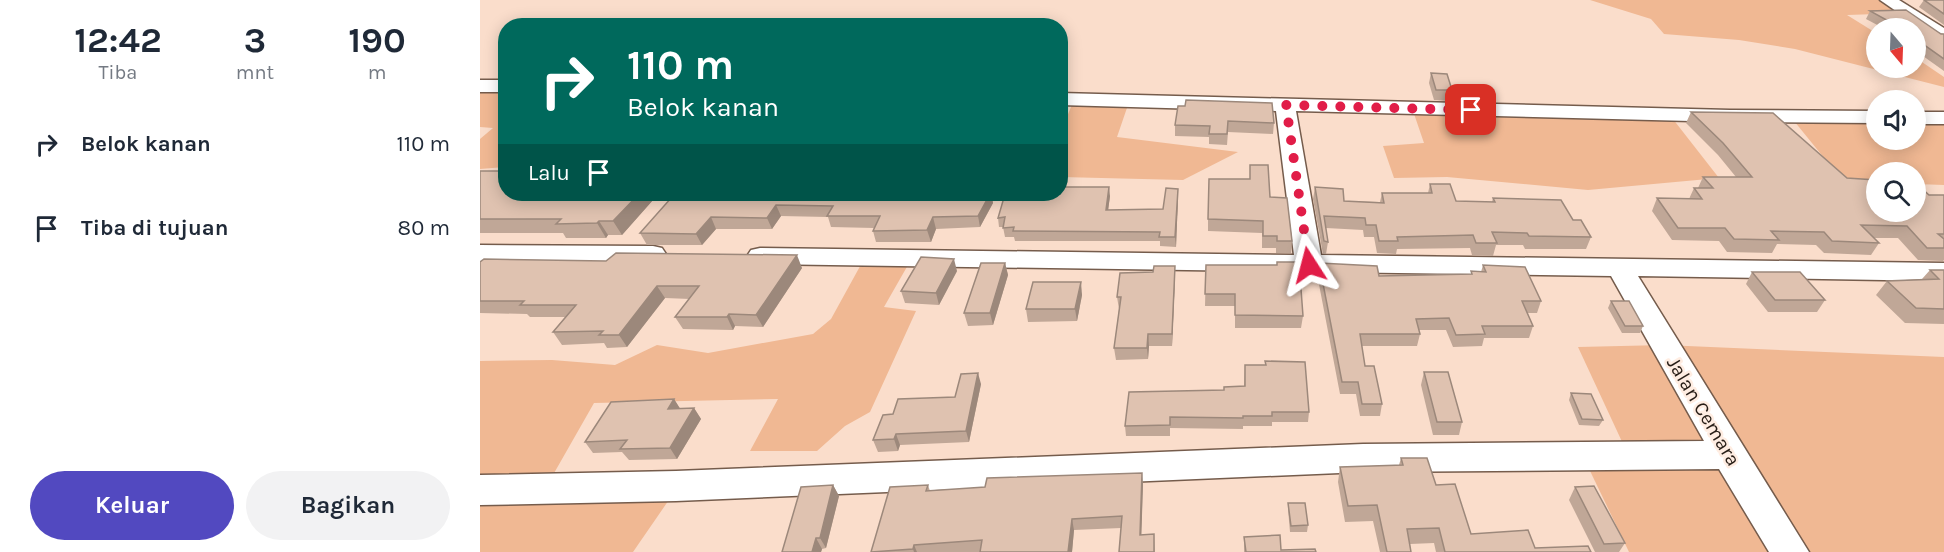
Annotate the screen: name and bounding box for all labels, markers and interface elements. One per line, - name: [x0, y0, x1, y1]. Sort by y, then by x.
- north arrow: [1866, 18, 1926, 78]
- map controls: [1866, 18, 1926, 222]
- text: 12:42: [74, 19, 162, 61]
- text: 3: [244, 19, 266, 61]
- text: 190: [348, 19, 406, 61]
- text: 110 m: [627, 40, 734, 90]
- icon: right: [528, 42, 606, 120]
- text: Tiba: [98, 61, 137, 84]
- text: mnt: [236, 61, 274, 84]
- text: m: [368, 61, 386, 84]
- pin: [1445, 84, 1496, 135]
- button: sound: [1866, 90, 1926, 150]
- text: Belok kanan: [627, 91, 779, 123]
- icon: arrive: [1454, 93, 1487, 126]
- icon: right: [30, 128, 63, 161]
- text: Belok kanan: [81, 131, 211, 157]
- text: 110 m: [397, 131, 450, 157]
- icon: arrive: [582, 156, 615, 189]
- text: Lalu: [528, 160, 570, 186]
- button: search: [1866, 162, 1926, 222]
- icon: arrive: [30, 212, 63, 245]
- text: Tiba di tujuan: [81, 215, 228, 241]
- text: 80 m: [398, 215, 450, 241]
- position arrow: [1277, 233, 1341, 297]
- street label: Jalan Cemara: [1662, 353, 1745, 470]
- button: Keluar: [30, 471, 234, 540]
- button: Bagikan: [246, 471, 450, 540]

